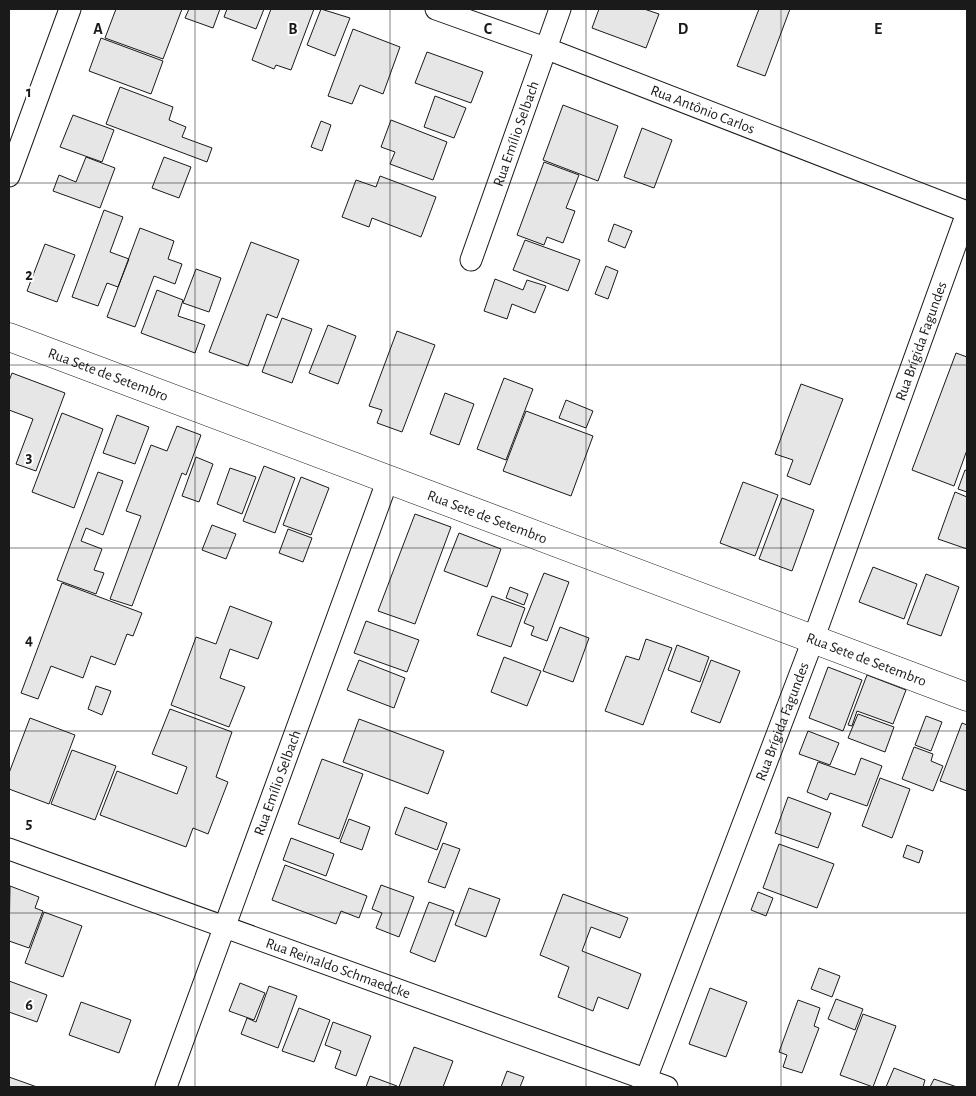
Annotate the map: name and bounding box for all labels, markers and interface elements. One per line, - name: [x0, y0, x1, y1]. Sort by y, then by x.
- text: A: [93, 21, 103, 37]
- text: B: [288, 21, 298, 37]
- text: C: [484, 21, 493, 37]
- text: D: [678, 21, 689, 37]
- text: E: [874, 21, 882, 37]
- street label: Rua Emílio Selbach: [490, 79, 541, 188]
- street label: Rua Antônio Carlos: [648, 82, 757, 136]
- text: 1: [26, 84, 32, 100]
- text: 2: [25, 267, 33, 283]
- street label: Rua Brígida Fagundes: [892, 279, 949, 403]
- street label: Rua Sete de Setembro: [46, 345, 170, 404]
- text: 3: [26, 449, 33, 465]
- street label: Rua Sete de Setembro: [425, 487, 549, 546]
- street label: Rua Sete de Setembro: [804, 630, 929, 689]
- text: 4: [25, 632, 33, 648]
- street label: Rua Brígida Fagundes: [753, 660, 811, 783]
- street label: Rua Emílio Selbach: [251, 728, 303, 837]
- text: 5: [26, 815, 33, 831]
- street label: Rua Reinaldo Schmaedcke: [264, 935, 413, 1001]
- text: 6: [25, 997, 33, 1013]

